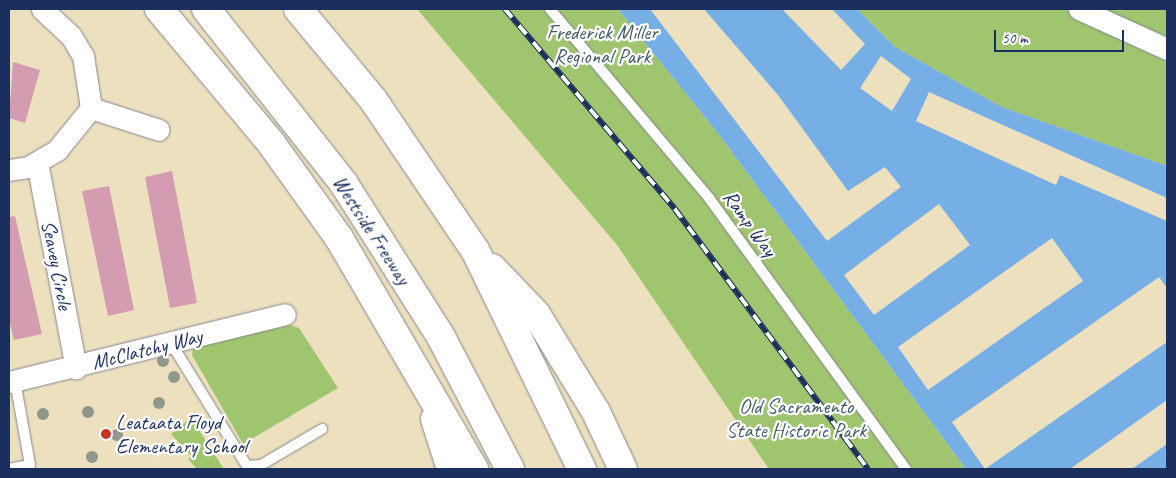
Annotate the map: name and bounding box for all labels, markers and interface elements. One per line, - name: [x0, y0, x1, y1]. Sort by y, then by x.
- park label: Frederick Miller Regional Park: [546, 19, 658, 69]
- scale bar: [996, 20, 1126, 52]
- text: 50 m: [1002, 29, 1028, 48]
- street label: Westside Freeway: [327, 171, 417, 289]
- street label: Ramp Way: [717, 185, 783, 261]
- street label: Seavey Circle: [36, 218, 78, 312]
- street label: McClatchy Way: [89, 323, 205, 375]
- park label: Old Sacramento State Historic Park: [726, 393, 866, 443]
- place label: Leataata Floyd Elementary School: [116, 409, 247, 459]
- marker: Leataata Floyd Elementary School: [100, 428, 112, 440]

